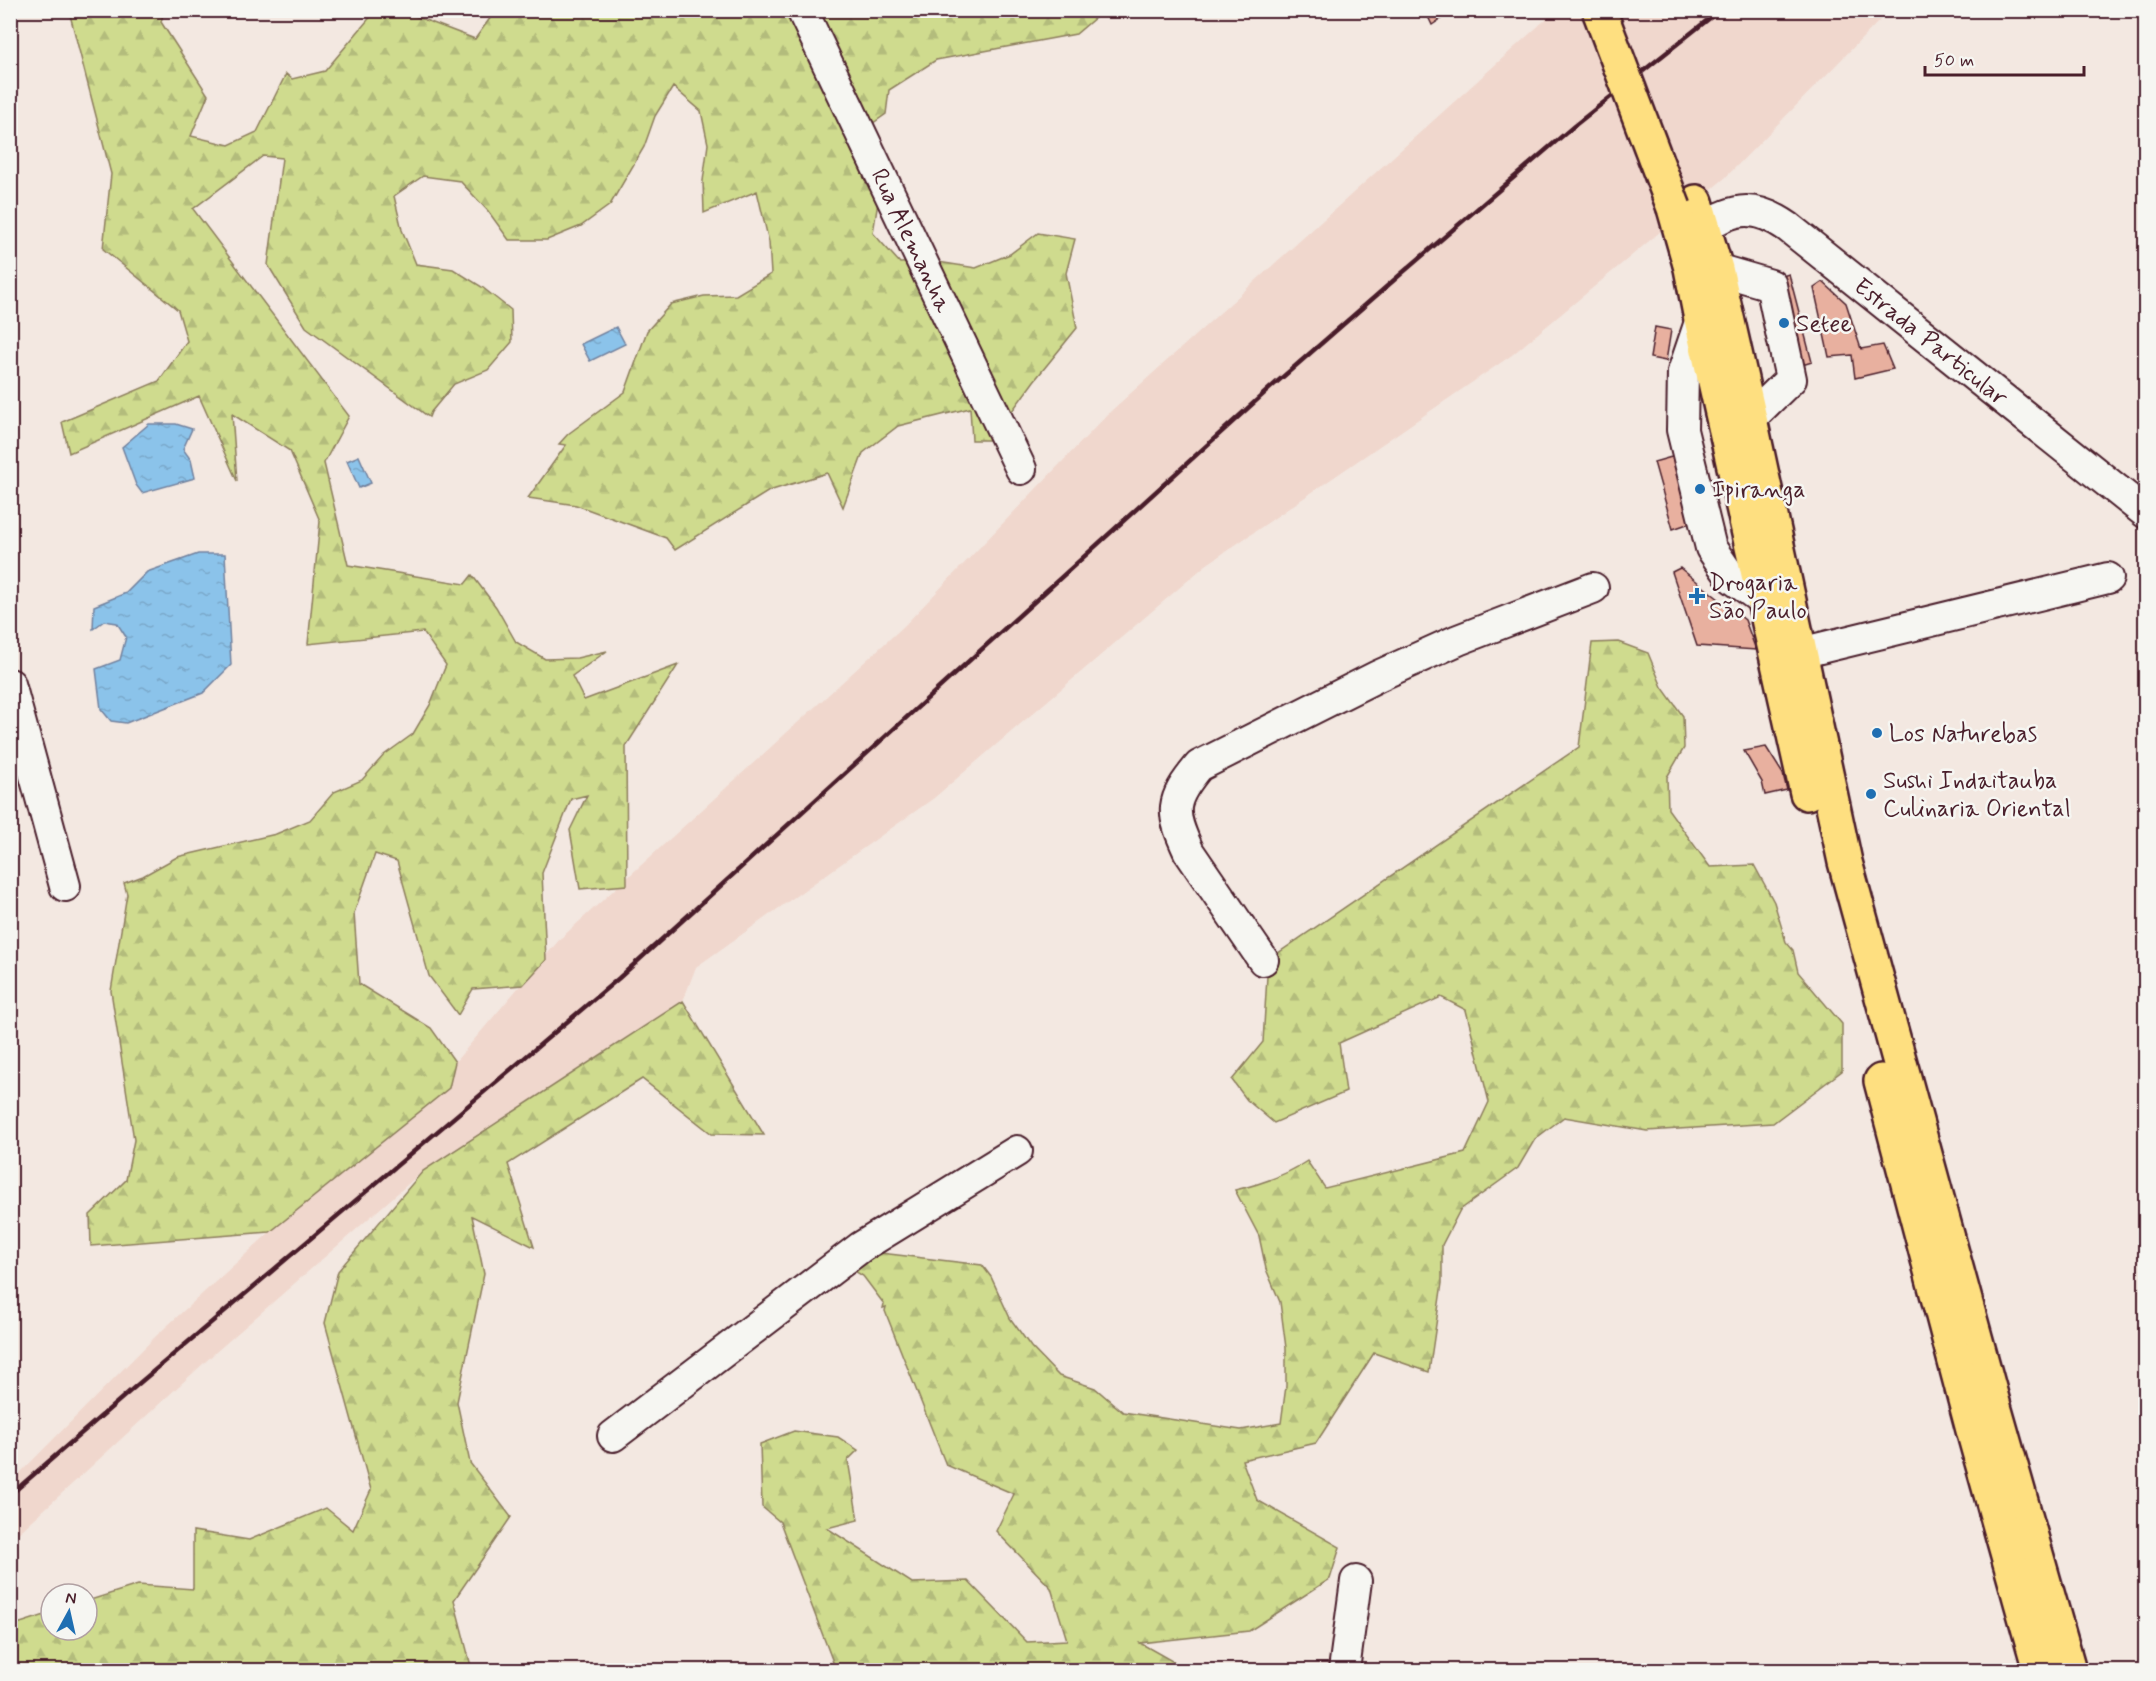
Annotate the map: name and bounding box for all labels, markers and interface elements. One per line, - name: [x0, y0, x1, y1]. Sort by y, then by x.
- scale bar: [1925, 39, 2084, 77]
- text: 50 m: [1934, 49, 1974, 73]
- street label: Rua Alemanha: [863, 164, 958, 318]
- street label: Estrada Particular: [1847, 271, 2014, 414]
- place label: Setee: [1796, 309, 1852, 340]
- marker: Setee: [1777, 316, 1791, 330]
- place label: Ipiranga: [1712, 475, 1805, 506]
- marker: Ipiranga: [1693, 482, 1707, 496]
- place label: Drogaria São Paulo: [1709, 568, 1807, 627]
- marker: Drogaria São Paulo: [1690, 589, 1704, 603]
- place label: Los Naturebas: [1889, 719, 2037, 750]
- marker: Los Naturebas: [1870, 726, 1884, 740]
- place label: Sushi Indaitauba Culinaria Oriental: [1883, 766, 2071, 825]
- marker: Sushi Indaitauba Culinaria Oriental: [1864, 787, 1878, 801]
- north arrow: [39, 1582, 99, 1642]
- text: N: [64, 1587, 78, 1610]

